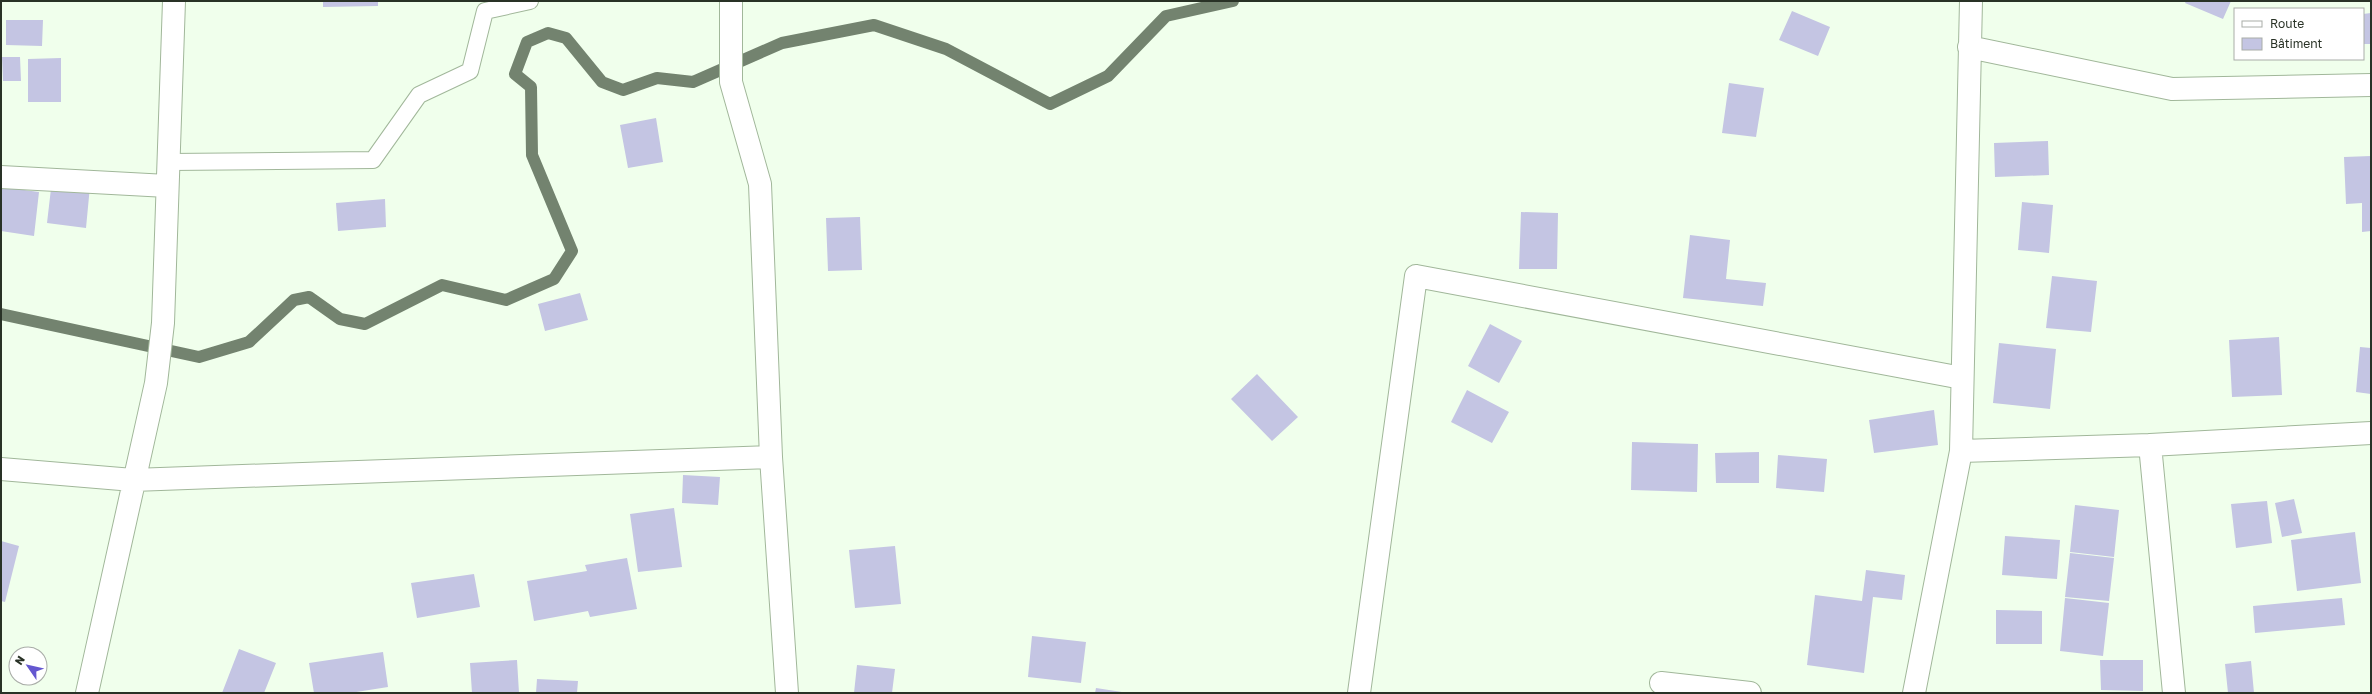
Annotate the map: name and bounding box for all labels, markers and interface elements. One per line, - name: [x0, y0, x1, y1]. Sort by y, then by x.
- legend: [2234, 8, 2364, 60]
- text: Route: [2270, 16, 2304, 31]
- text: Bâtiment: [2270, 36, 2323, 51]
- north arrow: [8, 646, 48, 686]
- text: N: [12, 653, 27, 667]

